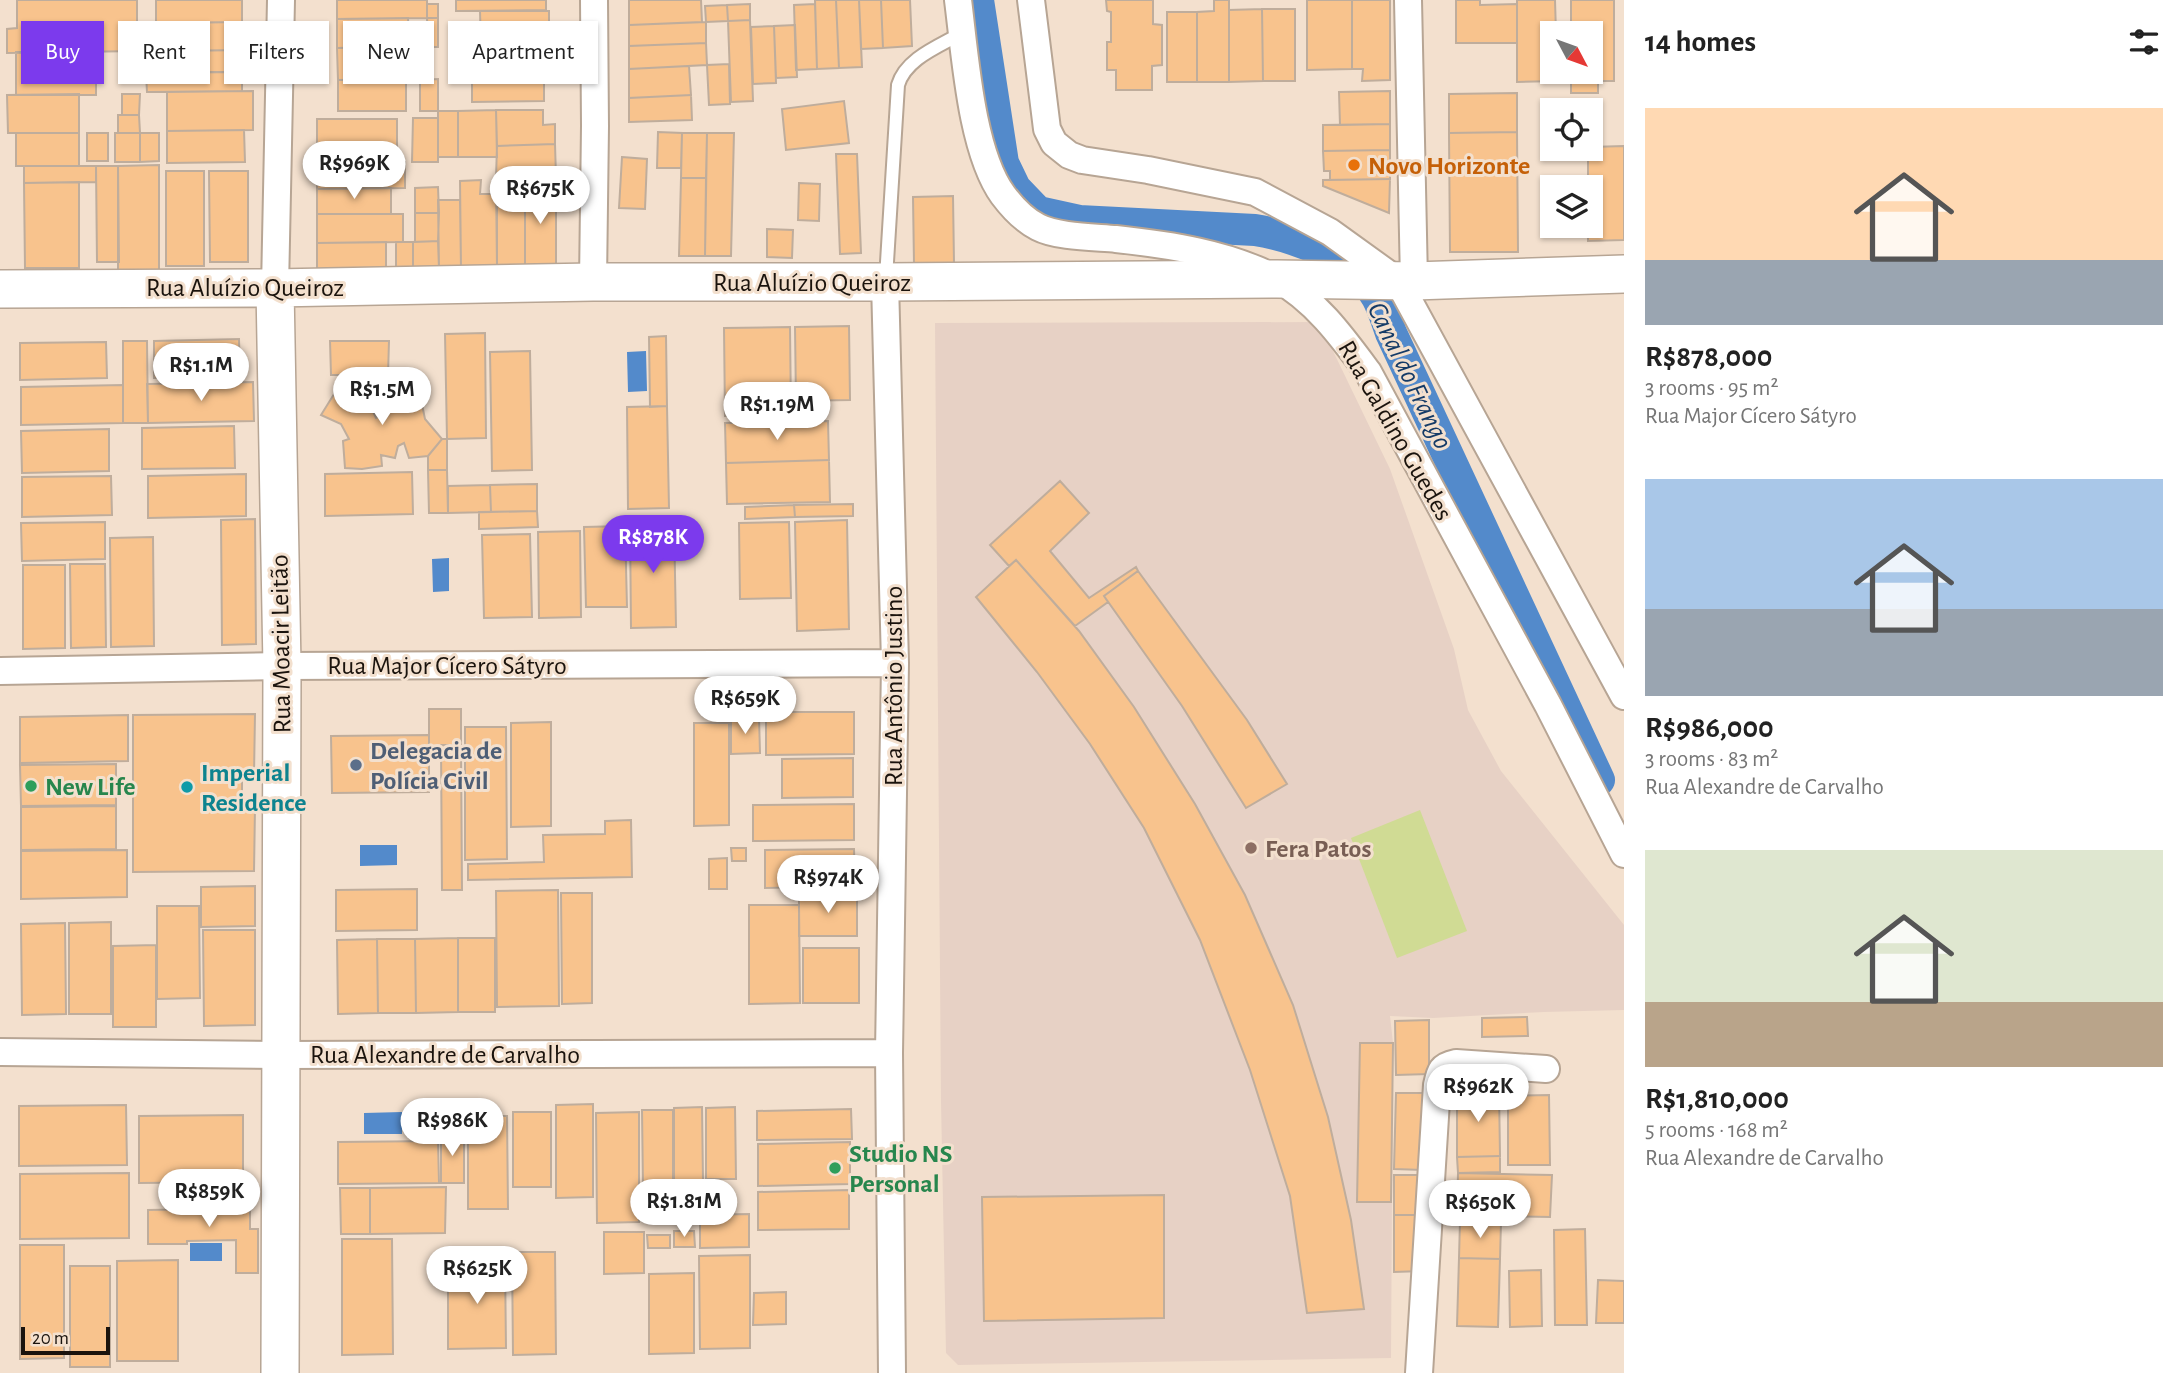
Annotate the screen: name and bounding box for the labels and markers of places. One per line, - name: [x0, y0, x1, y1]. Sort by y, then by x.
- pin: R$969K: [297, 142, 411, 201]
- place label: Novo Horizonte: [1368, 153, 1530, 179]
- marker: Novo Horizonte: [1346, 157, 1362, 173]
- pin: R$675K: [483, 166, 597, 226]
- pin: R$1.1M: [144, 344, 258, 403]
- pin: R$1.5M: [325, 368, 439, 427]
- pin: R$1.19M: [712, 382, 842, 442]
- pin: R$878K: [596, 516, 710, 575]
- pin: R$659K: [688, 676, 802, 736]
- place label: Delegacia de Polícia Civil: [370, 738, 502, 794]
- marker: Delegacia de Polícia Civil: [348, 757, 364, 773]
- place label: Imperial Residence: [201, 760, 307, 816]
- place label: New Life: [45, 774, 136, 800]
- marker: New Life: [23, 778, 39, 794]
- marker: Imperial Residence: [179, 779, 195, 795]
- place label: Fera Patos: [1265, 836, 1371, 862]
- marker: Fera Patos: [1243, 840, 1259, 856]
- pin: R$974K: [771, 856, 885, 915]
- pin: R$962K: [1421, 1064, 1535, 1124]
- pin: R$986K: [395, 1098, 509, 1158]
- place label: Studio NS Personal: [849, 1141, 953, 1197]
- marker: Studio NS Personal: [827, 1160, 843, 1176]
- pin: R$859K: [152, 1170, 266, 1229]
- pin: R$1.81M: [619, 1180, 749, 1239]
- pin: R$650K: [1423, 1180, 1537, 1240]
- pin: R$625K: [420, 1246, 534, 1306]

